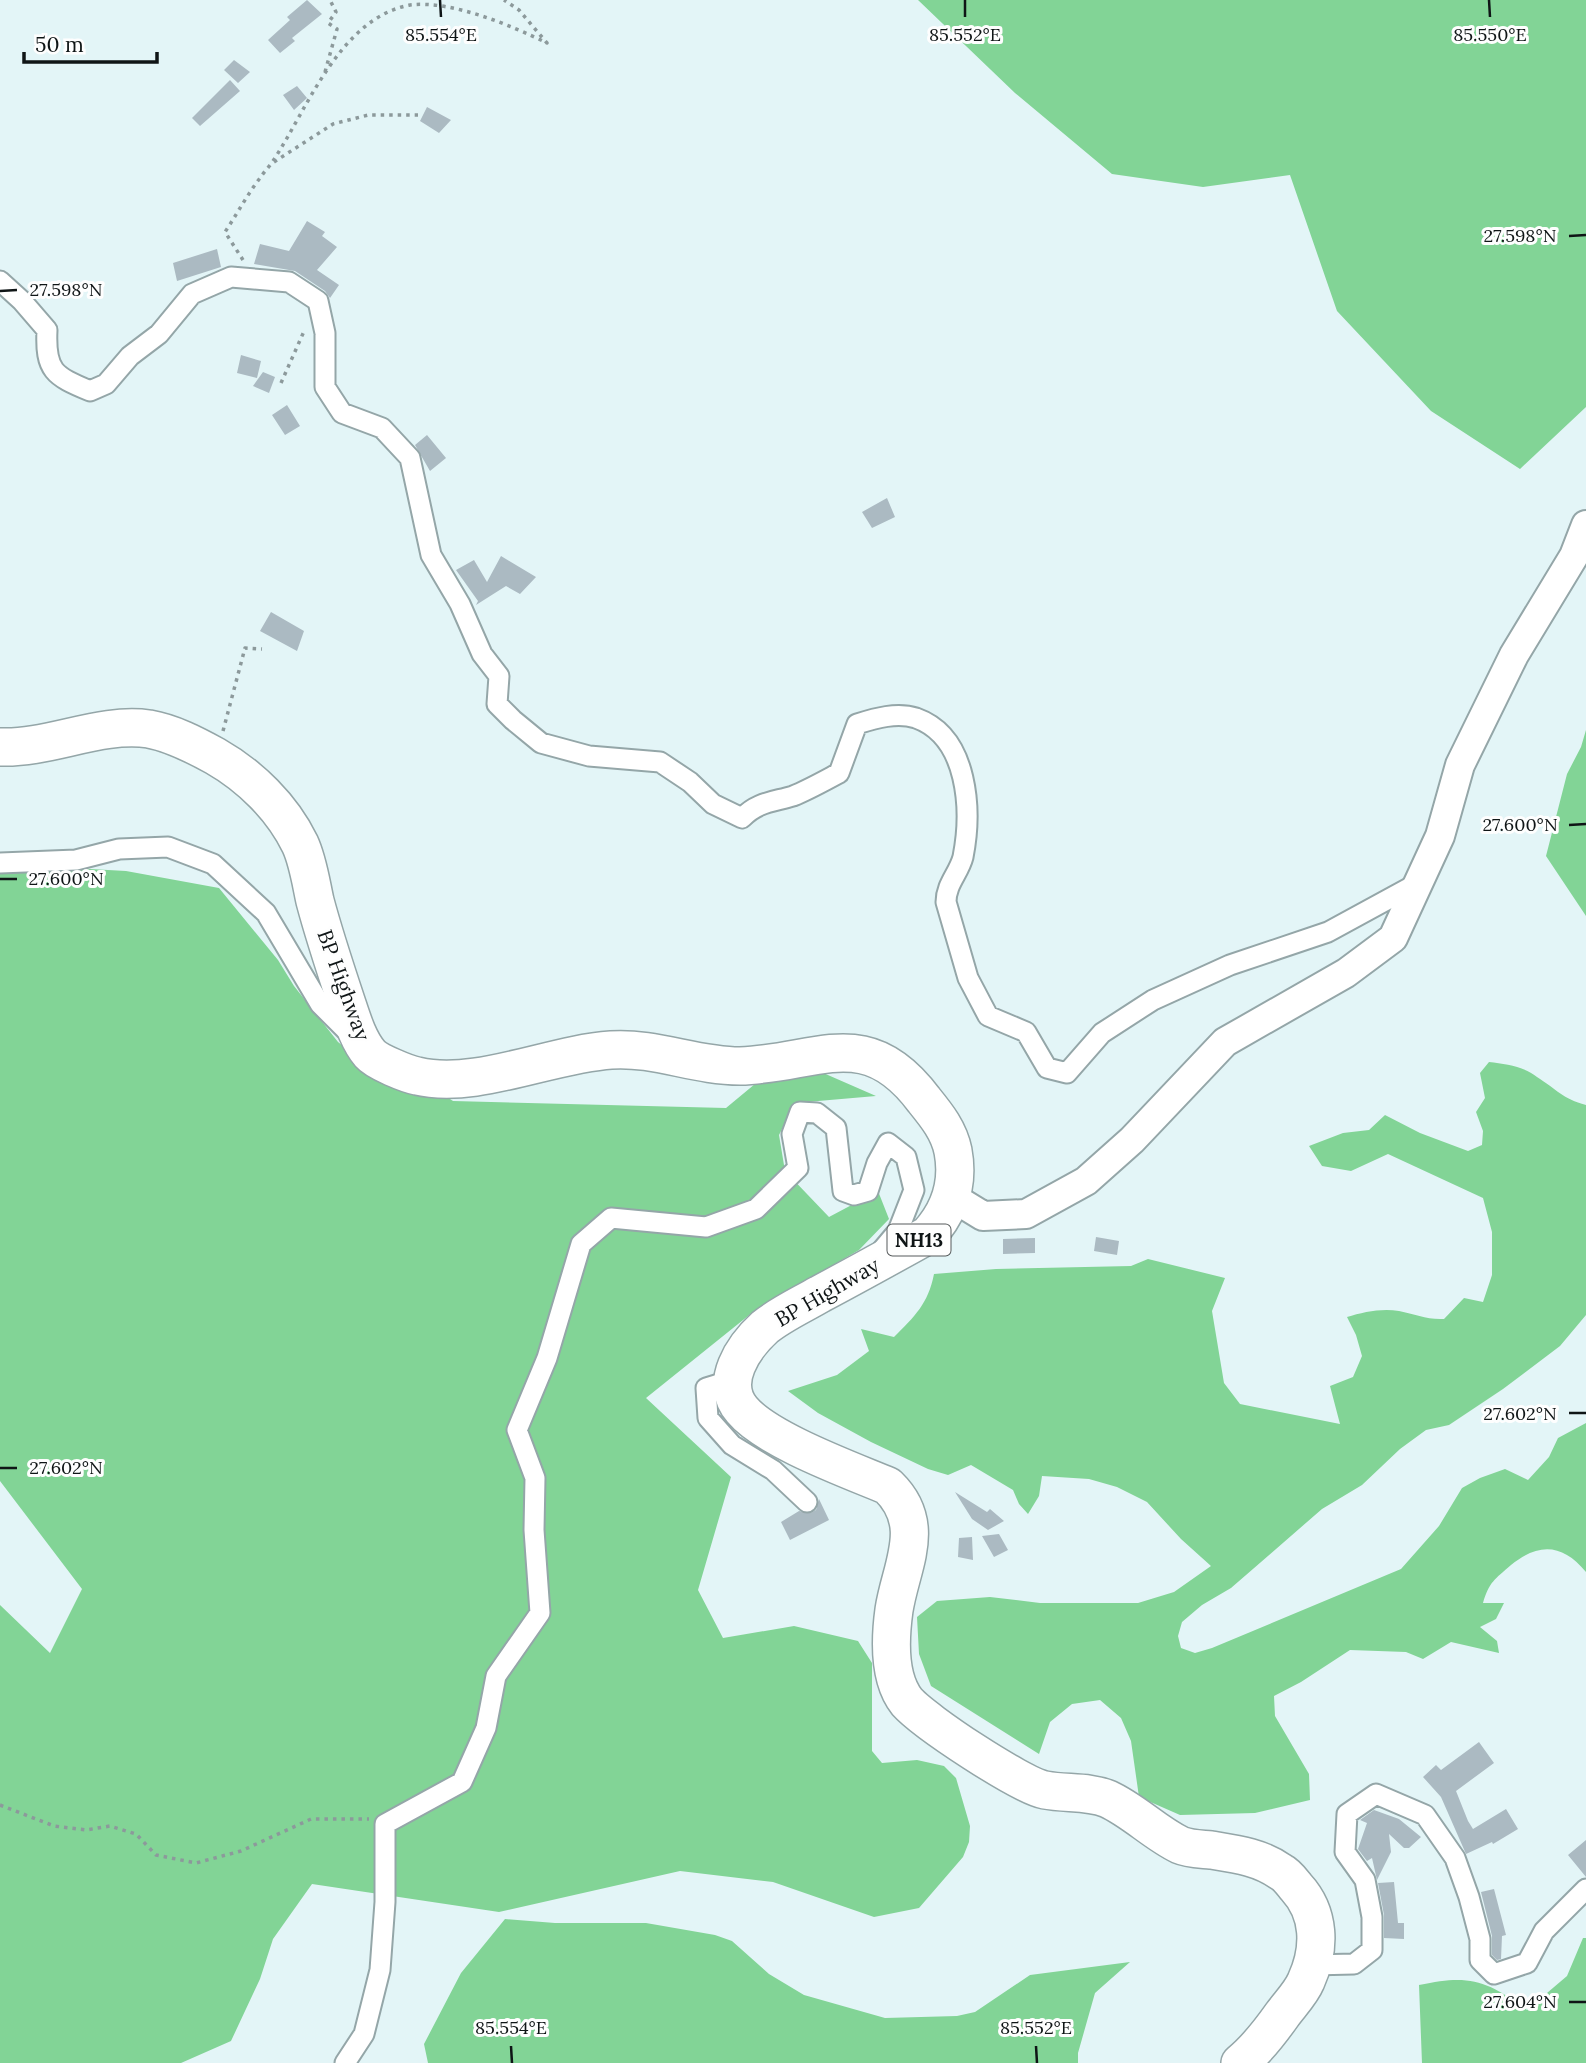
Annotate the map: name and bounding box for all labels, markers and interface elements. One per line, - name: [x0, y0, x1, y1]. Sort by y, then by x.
- scale bar: [24, 21, 158, 65]
- text: 85.554°E: [405, 23, 477, 46]
- text: 85.552°E: [929, 23, 1001, 46]
- text: 85.550°E: [1453, 23, 1527, 46]
- text: 50 m: [35, 31, 84, 58]
- text: 27.598°N: [1484, 224, 1556, 247]
- text: 27.598°N: [30, 278, 102, 301]
- text: 27.600°N: [1482, 813, 1558, 836]
- text: 27.600°N: [28, 867, 104, 890]
- street label: BP Highway: [311, 926, 377, 1044]
- road number: NH13: [888, 1224, 950, 1256]
- street label: BP Highway: [770, 1251, 884, 1333]
- text: 27.602°N: [1483, 1402, 1557, 1425]
- text: 27.602°N: [29, 1456, 103, 1479]
- text: 27.604°N: [1483, 1990, 1557, 2013]
- text: 85.554°E: [475, 2016, 547, 2039]
- text: 85.552°E: [1000, 2016, 1072, 2039]

